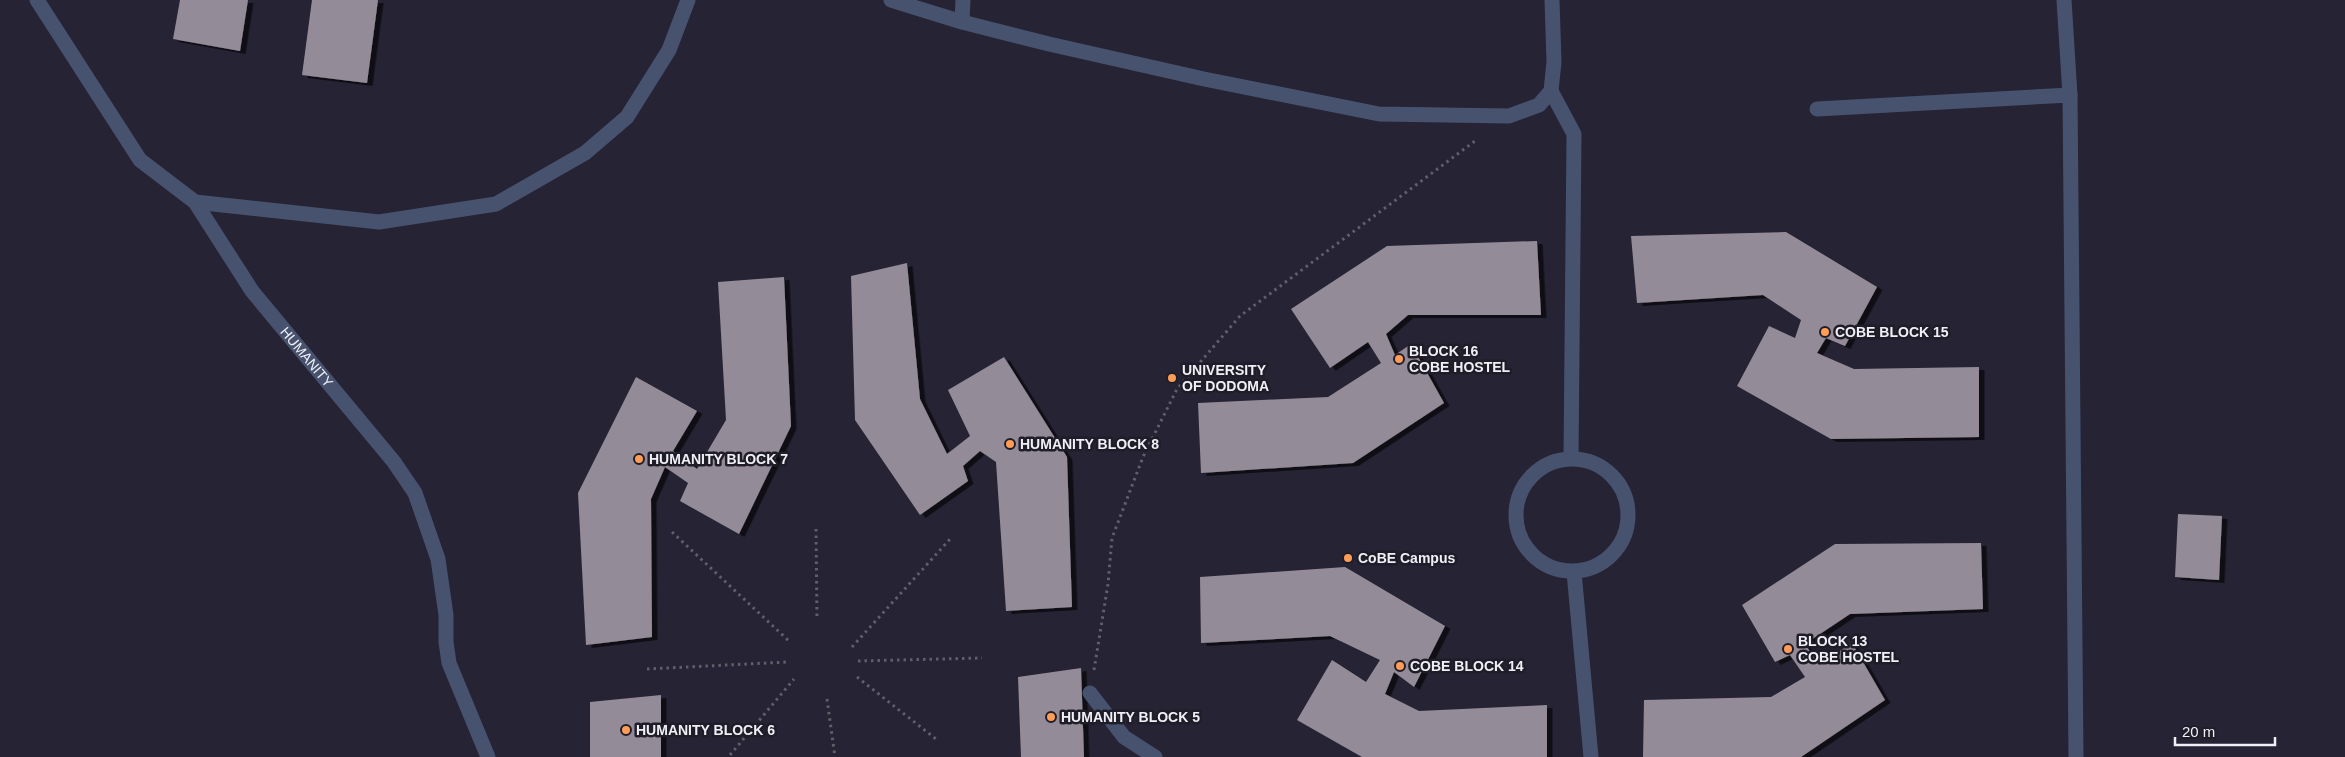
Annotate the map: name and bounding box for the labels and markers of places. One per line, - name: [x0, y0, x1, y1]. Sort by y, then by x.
- place label: COBE BLOCK 15: [1835, 324, 1949, 340]
- marker: COBE BLOCK 15: [1819, 326, 1831, 338]
- place label: BLOCK 16 COBE HOSTEL: [1409, 343, 1511, 375]
- marker: BLOCK 16 COBE HOSTEL: [1393, 353, 1405, 365]
- place label: UNIVERSITY OF DODOMA: [1182, 362, 1269, 394]
- marker: UNIVERSITY OF DODOMA: [1166, 372, 1178, 384]
- place label: HUMANITY BLOCK 8: [1020, 436, 1159, 452]
- marker: HUMANITY BLOCK 8: [1004, 438, 1016, 450]
- place label: HUMANITY BLOCK 7: [649, 451, 788, 467]
- marker: HUMANITY BLOCK 7: [633, 453, 645, 465]
- place label: CoBE Campus: [1358, 550, 1455, 566]
- marker: CoBE Campus: [1342, 552, 1354, 564]
- place label: BLOCK 13 COBE HOSTEL: [1798, 633, 1900, 665]
- marker: BLOCK 13 COBE HOSTEL: [1782, 643, 1794, 655]
- place label: COBE BLOCK 14: [1410, 658, 1524, 674]
- marker: COBE BLOCK 14: [1394, 660, 1406, 672]
- place label: HUMANITY BLOCK 5: [1061, 709, 1200, 725]
- marker: HUMANITY BLOCK 5: [1045, 711, 1057, 723]
- place label: HUMANITY BLOCK 6: [636, 722, 775, 738]
- marker: HUMANITY BLOCK 6: [620, 724, 632, 736]

